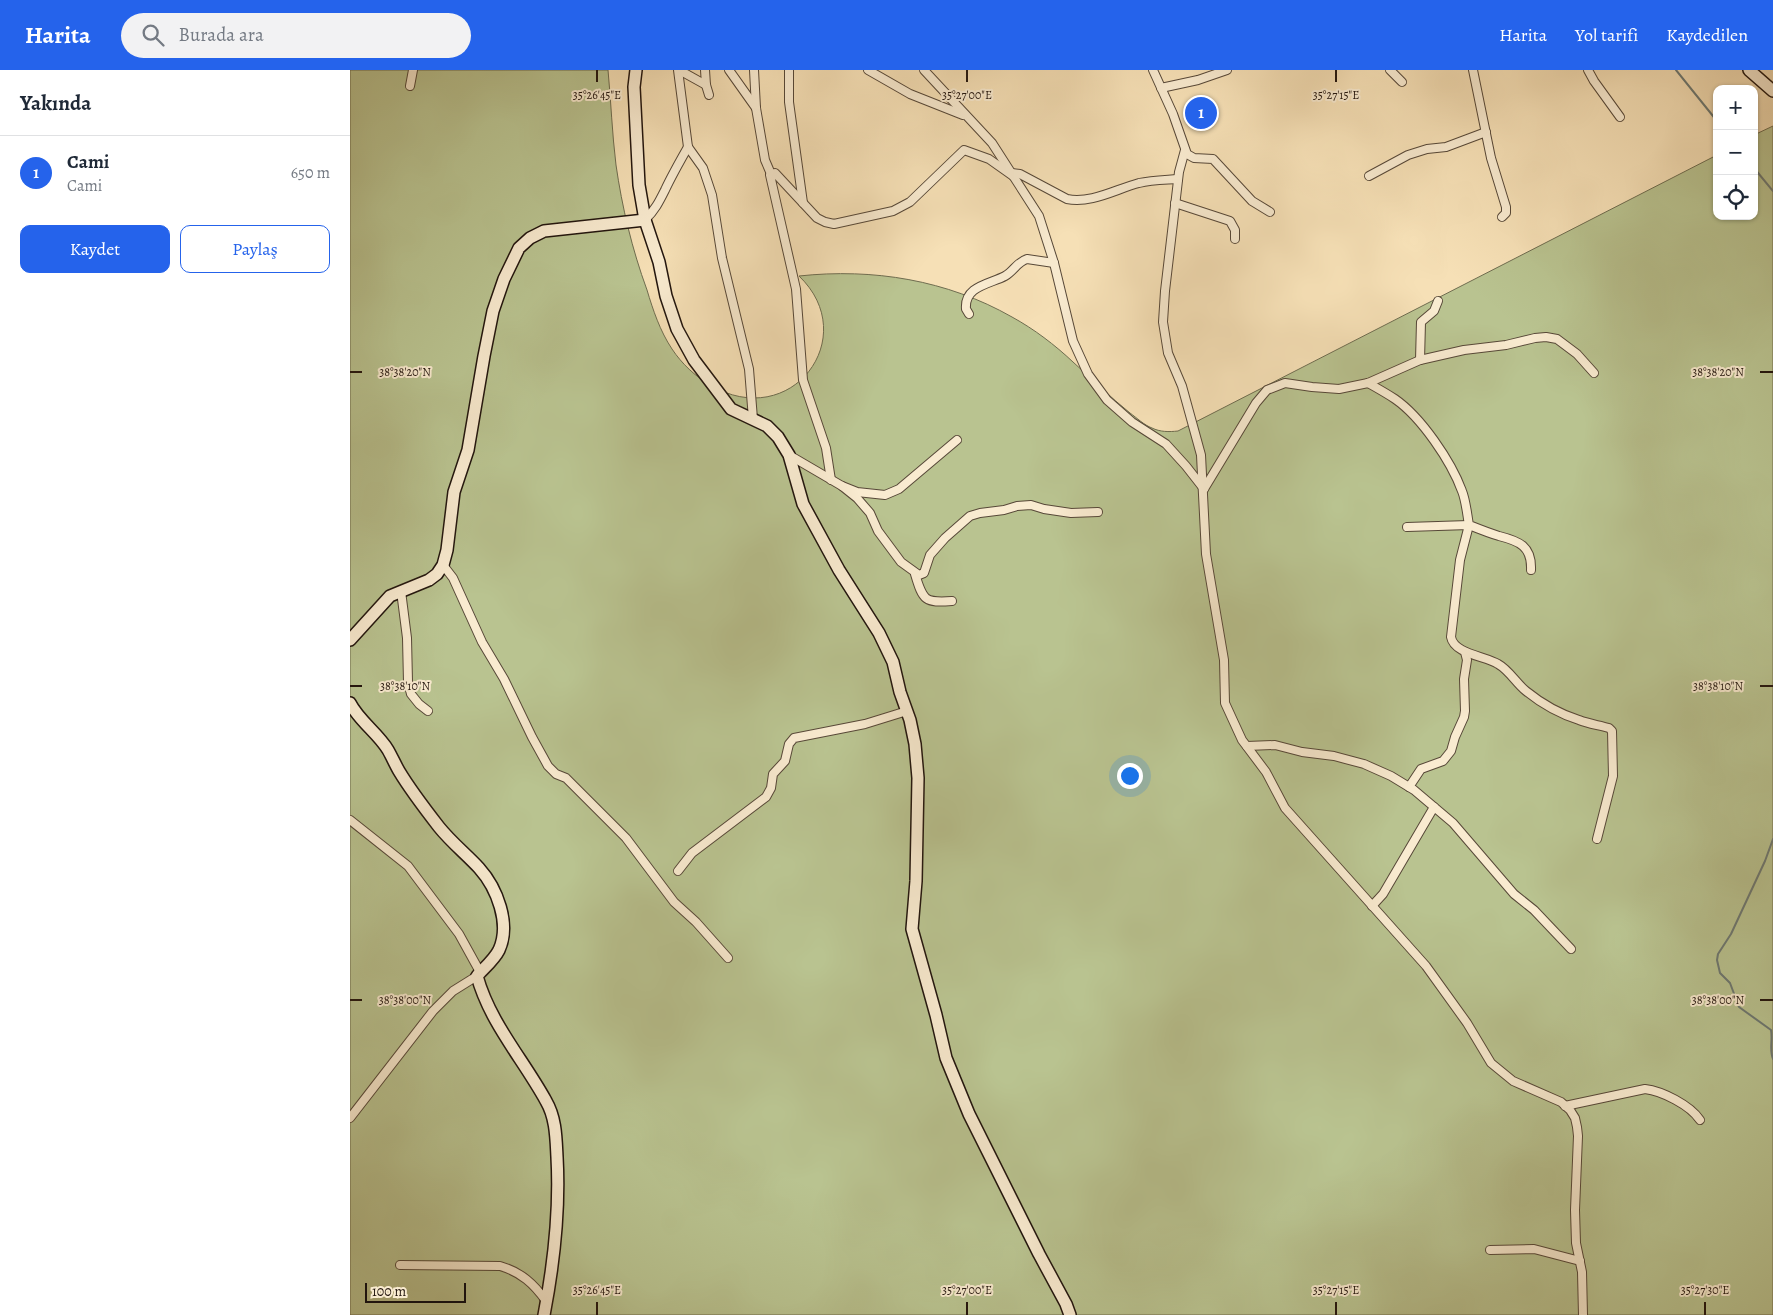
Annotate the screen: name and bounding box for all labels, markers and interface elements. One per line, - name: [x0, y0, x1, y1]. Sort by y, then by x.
- search box: [121, 13, 471, 58]
- text: Harita: [25, 19, 91, 51]
- icon: search: [139, 21, 167, 49]
- text: Burada ara: [179, 22, 264, 48]
- text: Harita: [1499, 23, 1547, 47]
- text: Yol tarifi: [1575, 23, 1638, 47]
- text: Kaydedilen: [1666, 23, 1748, 47]
- map controls: [1713, 85, 1758, 220]
- button: +: [1713, 85, 1758, 130]
- text: 35°26'45"E: [573, 87, 621, 103]
- text: 35°27'00"E: [942, 87, 992, 103]
- text: 35°27'15"E: [1313, 87, 1359, 103]
- text: Yakında: [20, 89, 91, 117]
- pin: 1: [1185, 94, 1217, 132]
- button: −: [1713, 130, 1758, 175]
- text: Cami: [67, 149, 109, 175]
- text: 1: [33, 162, 39, 184]
- text: 650 m: [291, 162, 330, 184]
- text: Cami: [67, 175, 102, 197]
- button: locate: [1713, 175, 1758, 220]
- button: Kaydet: [20, 225, 170, 273]
- button: Paylaş: [180, 225, 330, 273]
- text: 38°38'20"N: [379, 364, 431, 380]
- text: 38°38'20"N: [1692, 364, 1744, 380]
- text: 38°38'10"N: [380, 678, 430, 694]
- text: 38°38'10"N: [1693, 678, 1743, 694]
- your location: [1117, 763, 1143, 789]
- text: 38°38'00"N: [379, 992, 432, 1008]
- text: 38°38'00"N: [1692, 992, 1745, 1008]
- scale bar: [365, 1280, 466, 1303]
- text: 100 m: [372, 1282, 406, 1301]
- text: 35°26'45"E: [573, 1282, 621, 1298]
- text: 35°27'00"E: [942, 1282, 992, 1298]
- text: 35°27'15"E: [1313, 1282, 1359, 1298]
- text: 35°27'30"E: [1681, 1282, 1729, 1298]

